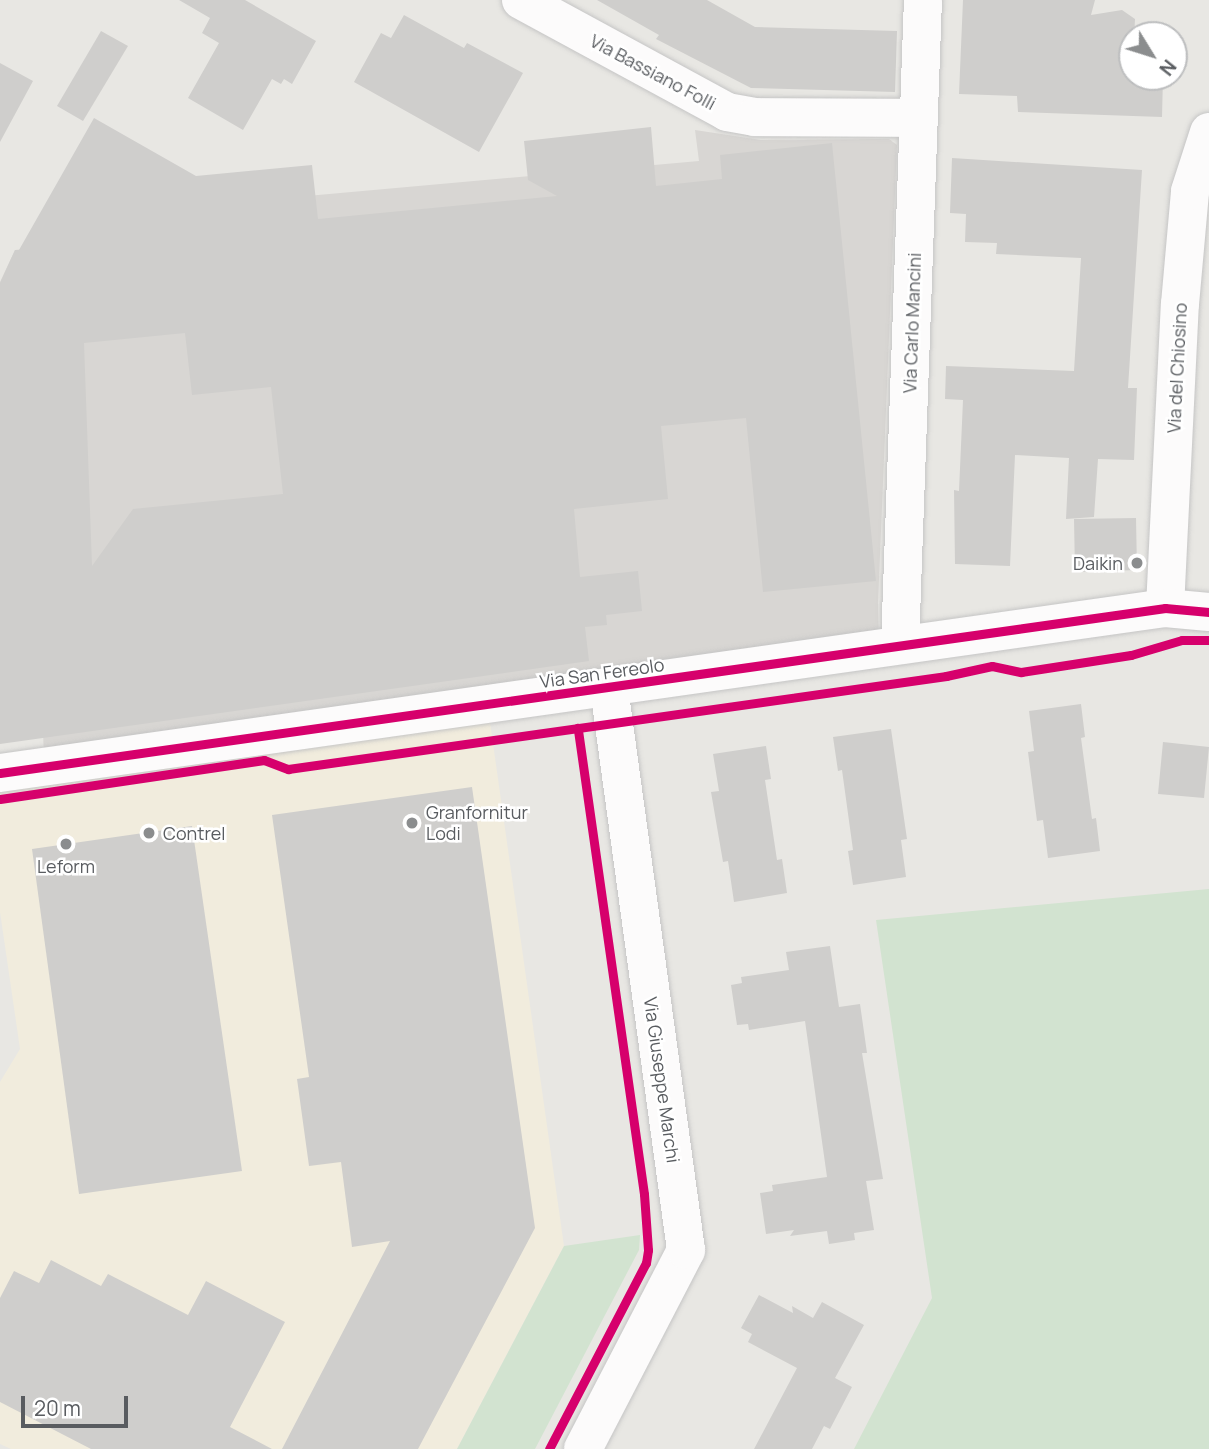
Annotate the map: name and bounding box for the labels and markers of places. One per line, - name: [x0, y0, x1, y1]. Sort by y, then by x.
- place label: Daikin: [1073, 552, 1123, 574]
- marker: Daikin: [1129, 555, 1145, 571]
- place label: Granfornitur Lodi: [426, 802, 528, 844]
- marker: Granfornitur Lodi: [404, 815, 420, 831]
- place label: Contrel: [163, 822, 225, 844]
- marker: Contrel: [141, 825, 157, 841]
- marker: Leform: [58, 836, 74, 852]
- place label: Leform: [37, 855, 95, 877]

